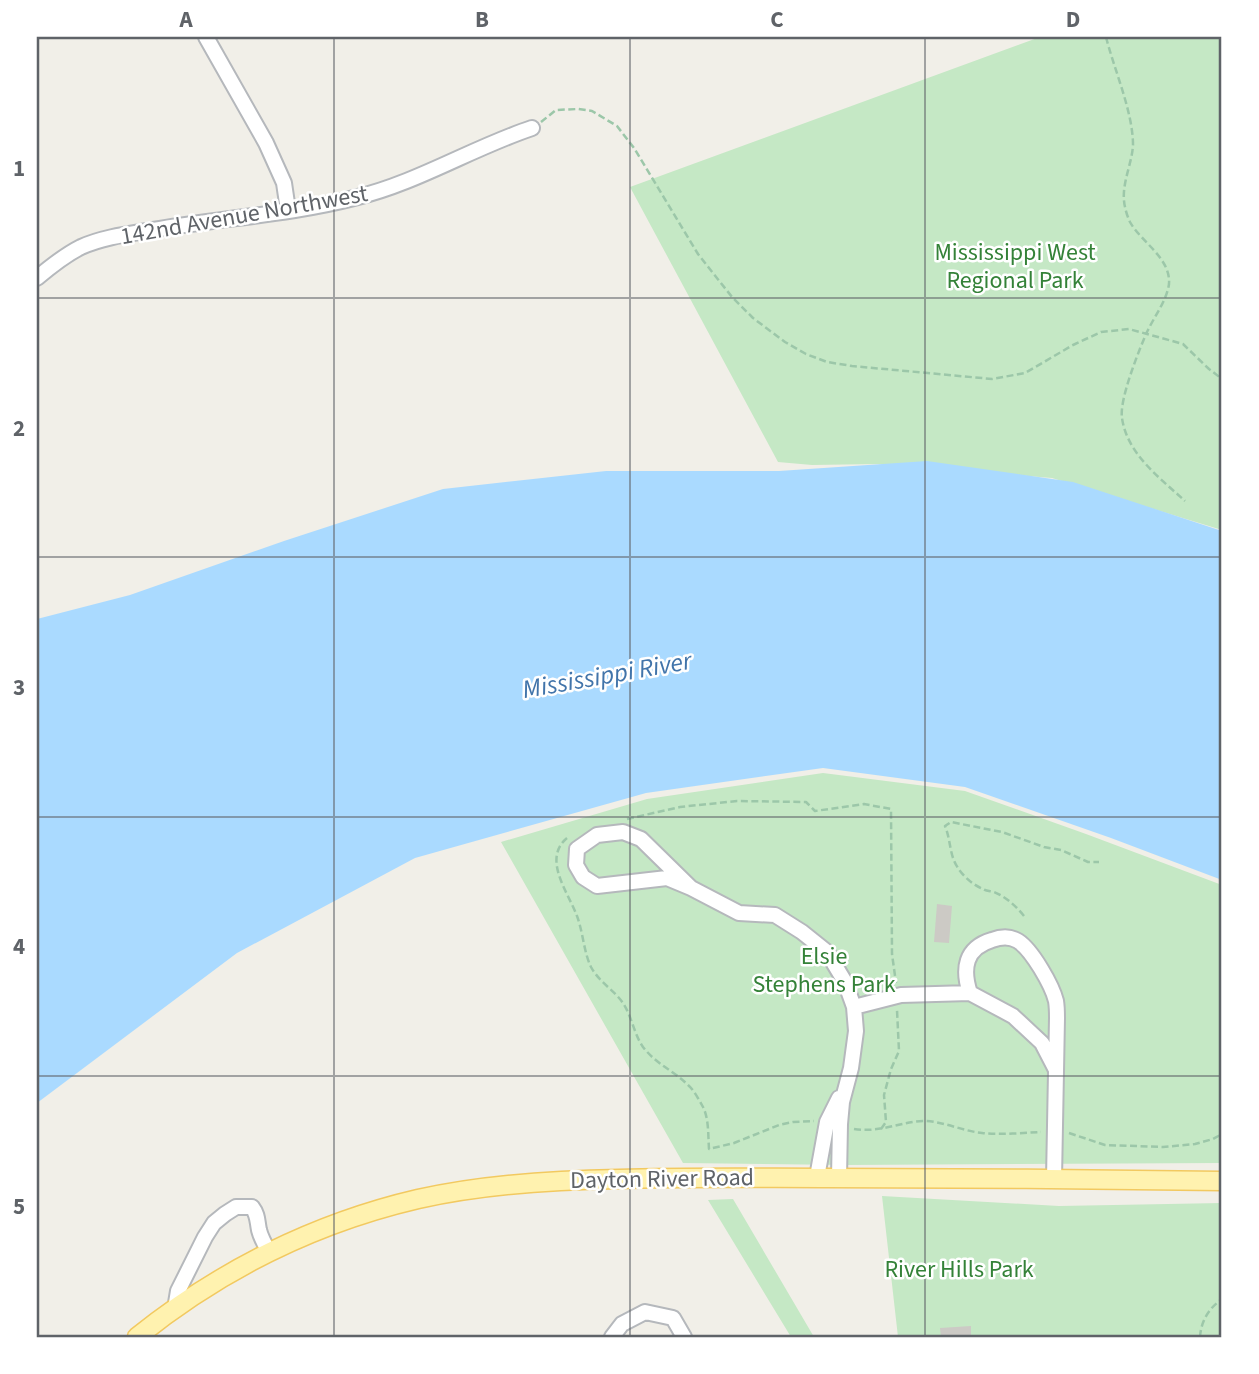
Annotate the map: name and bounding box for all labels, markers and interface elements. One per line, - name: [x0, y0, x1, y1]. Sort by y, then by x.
- text: A: [178, 3, 193, 36]
- text: B: [475, 3, 489, 36]
- text: C: [770, 3, 784, 36]
- text: D: [1066, 3, 1080, 36]
- text: 1: [13, 152, 25, 185]
- street label: 142nd Avenue Northwest: [118, 176, 370, 254]
- park label: Mississippi West Regional Park: [934, 235, 1096, 298]
- text: 2: [13, 412, 25, 445]
- water label: Mississippi River: [519, 642, 696, 708]
- text: 3: [13, 671, 25, 704]
- text: 4: [13, 930, 25, 963]
- park label: Elsie Stephens Park: [752, 939, 896, 1002]
- street label: Dayton River Road: [570, 1160, 754, 1198]
- text: 5: [13, 1190, 25, 1223]
- park label: River Hills Park: [884, 1252, 1034, 1287]

